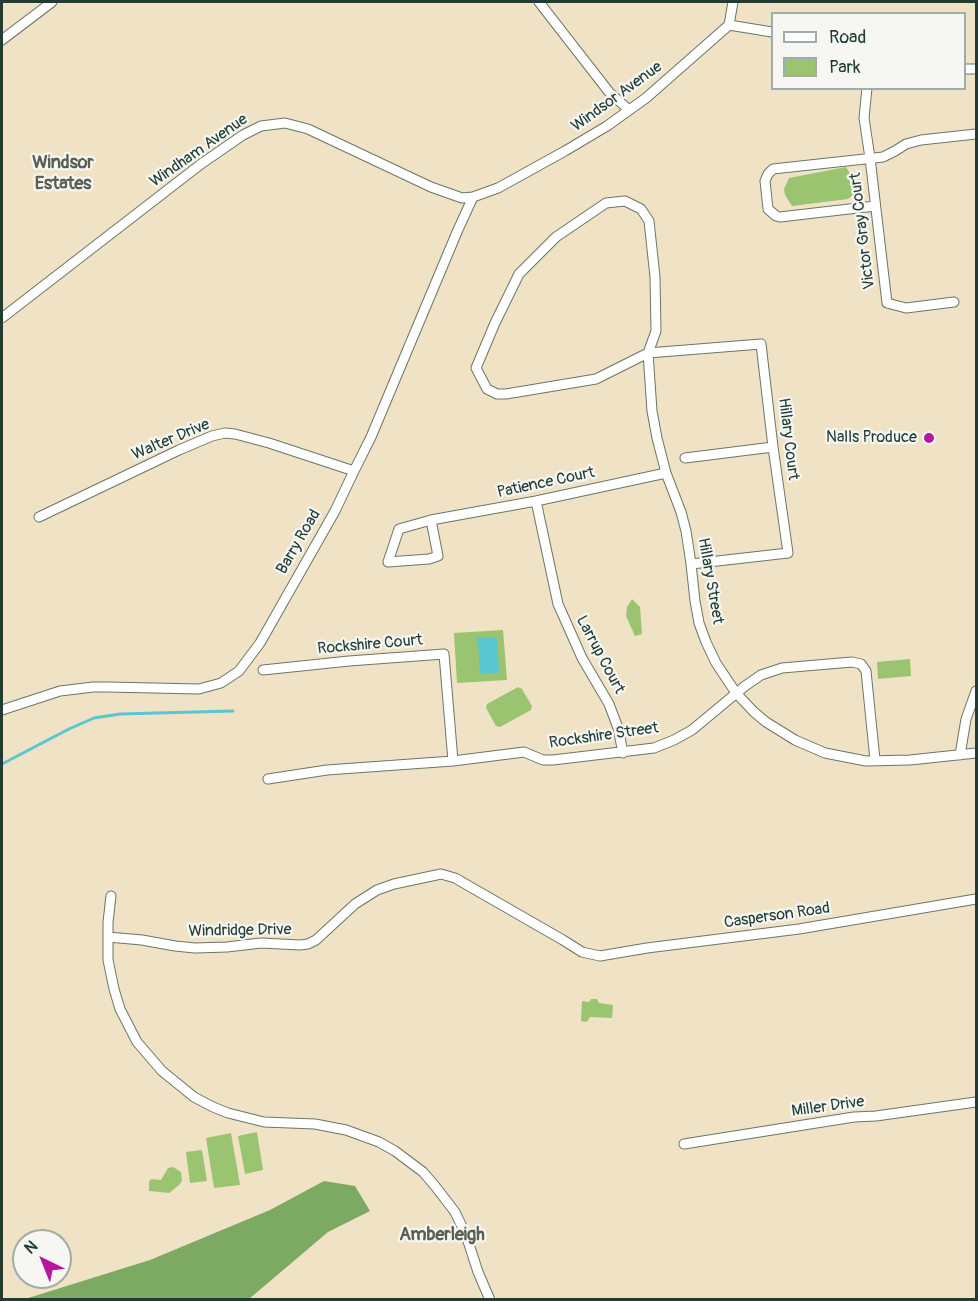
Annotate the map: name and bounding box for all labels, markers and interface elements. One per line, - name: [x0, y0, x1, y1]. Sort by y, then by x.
- legend: [771, 12, 966, 90]
- text: Road: [829, 26, 866, 49]
- text: Park: [829, 56, 861, 79]
- street label: Windsor Avenue: [568, 58, 666, 136]
- street label: Windham Avenue: [146, 110, 252, 192]
- district label: Windsor Estates: [32, 152, 94, 195]
- street label: Victor Gray Court: [846, 172, 880, 290]
- street label: Hillary Court: [773, 397, 803, 481]
- street label: Walter Drive: [129, 415, 213, 465]
- place label: Nalls Produce: [826, 428, 917, 448]
- marker: Nalls Produce: [922, 431, 936, 445]
- street label: Patience Court: [495, 463, 597, 503]
- street label: Barry Road: [273, 506, 325, 578]
- street label: Hillary Street: [693, 536, 727, 626]
- street label: Larrup Court: [571, 613, 629, 697]
- street label: Rockshire Court: [316, 631, 424, 659]
- street label: Rockshire Street: [548, 719, 660, 753]
- street label: Casperson Road: [723, 899, 831, 933]
- street label: Windridge Drive: [188, 921, 292, 941]
- street label: Miller Drive: [790, 1092, 866, 1122]
- district label: Amberleigh: [399, 1224, 485, 1246]
- north arrow: [12, 1229, 72, 1289]
- text: N: [20, 1236, 42, 1258]

